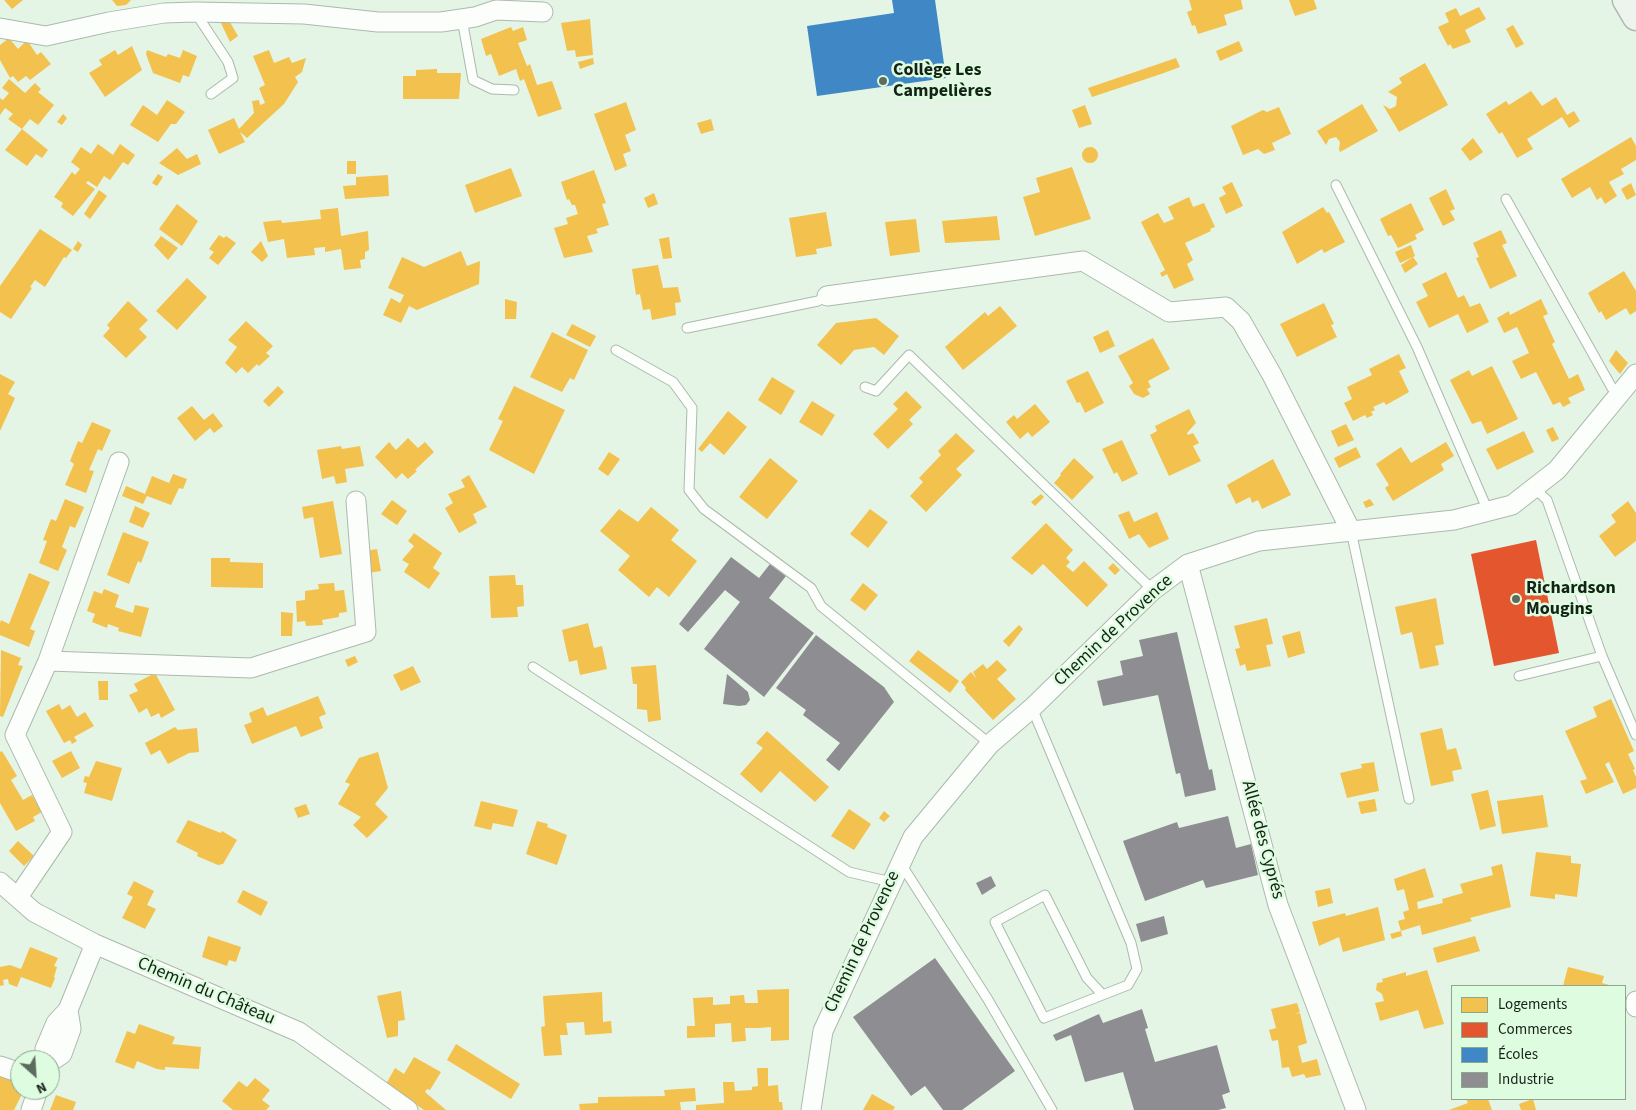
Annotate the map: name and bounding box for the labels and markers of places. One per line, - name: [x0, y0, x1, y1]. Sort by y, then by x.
- place label: Collège Les Campelières: [893, 60, 992, 102]
- marker: Collège Les Campelières: [877, 75, 889, 87]
- place label: Richardson Mougins: [1526, 578, 1616, 620]
- marker: Richardson Mougins: [1510, 593, 1522, 605]

